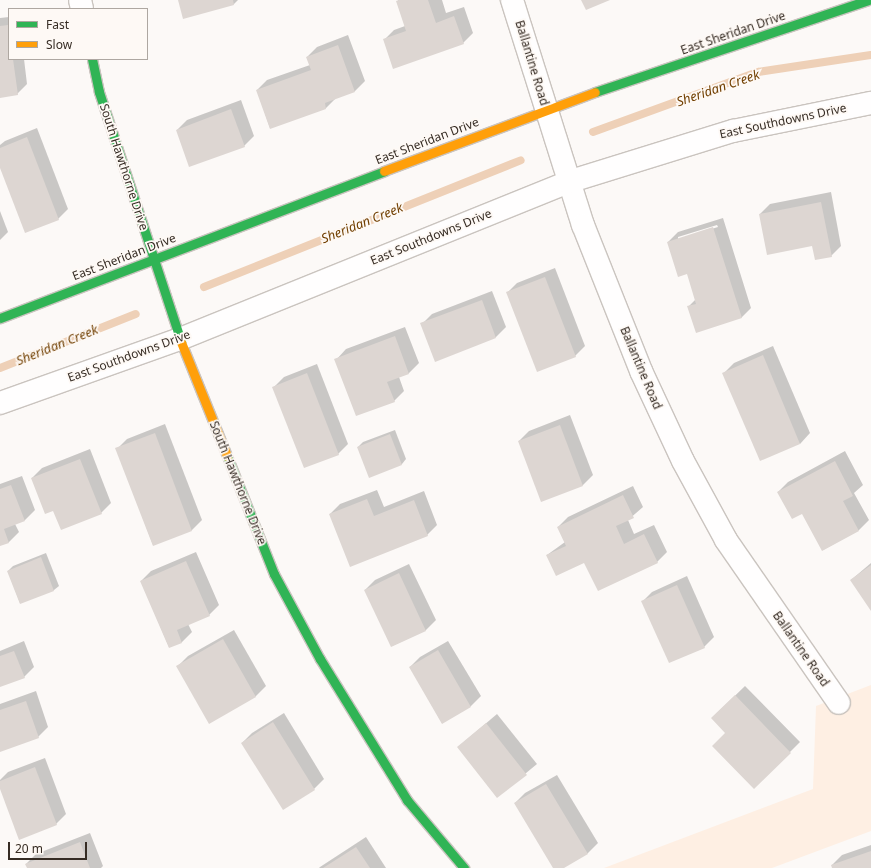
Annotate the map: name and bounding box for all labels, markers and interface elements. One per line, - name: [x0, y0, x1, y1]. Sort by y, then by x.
- legend: [8, 8, 148, 60]
- street label: East Sheridan Drive: [679, 8, 787, 58]
- text: Fast: [46, 16, 69, 33]
- street label: Ballantine Road: [512, 19, 552, 107]
- text: Slow: [46, 36, 72, 53]
- water label: Sheridan Creek: [674, 66, 762, 110]
- street label: East Southdowns Drive: [718, 101, 848, 141]
- street label: South Hawthorne Drive: [97, 102, 151, 232]
- street label: East Sheridan Drive: [373, 115, 481, 167]
- water label: Sheridan Creek: [319, 199, 405, 247]
- street label: East Southdowns Drive: [368, 206, 494, 268]
- street label: East Sheridan Drive: [70, 231, 178, 283]
- water label: Sheridan Creek: [14, 321, 100, 369]
- street label: Ballantine Road: [617, 324, 665, 412]
- street label: East Southdowns Drive: [66, 327, 192, 385]
- street label: South Hawthorne Drive: [207, 419, 269, 547]
- street label: Ballantine Road: [770, 609, 832, 689]
- scale bar: [10, 834, 89, 860]
- text: 20 m: [15, 840, 43, 857]

